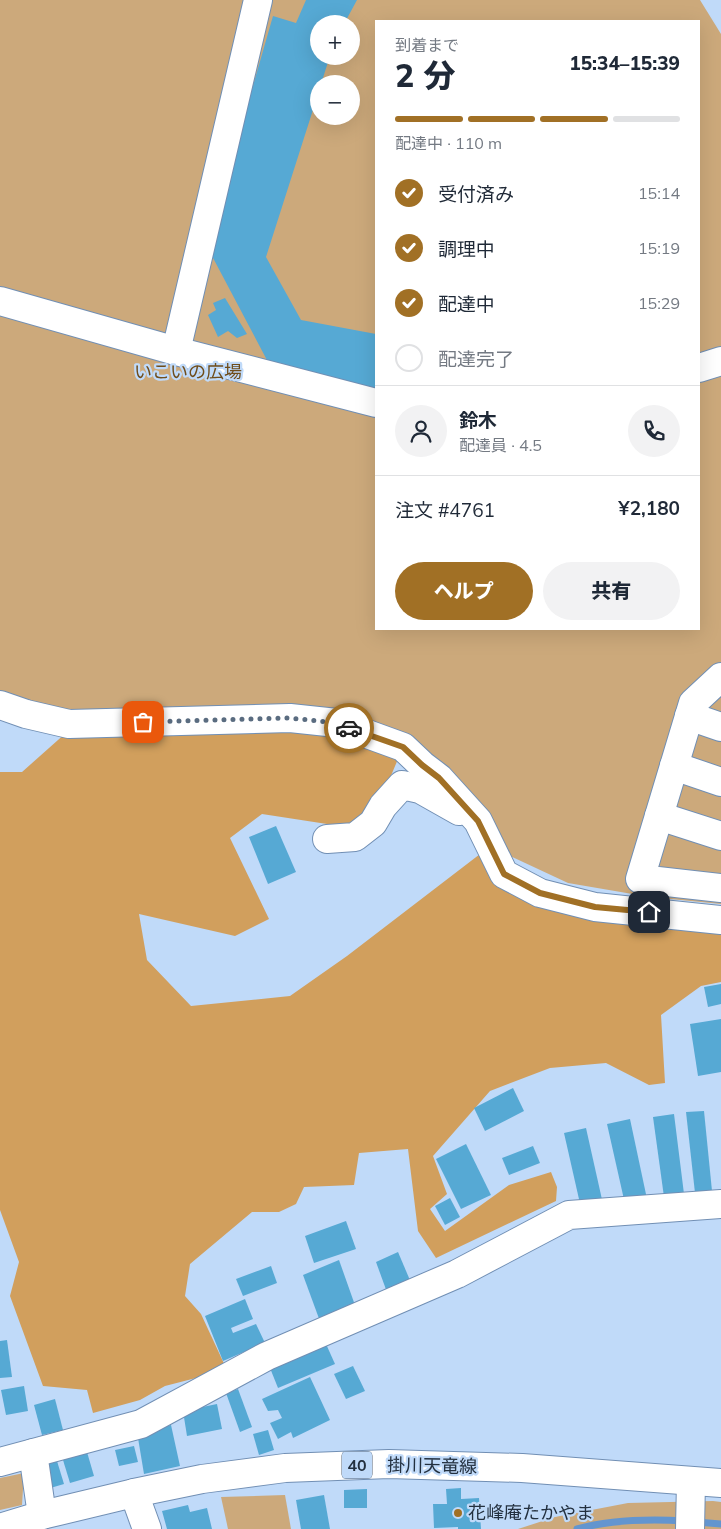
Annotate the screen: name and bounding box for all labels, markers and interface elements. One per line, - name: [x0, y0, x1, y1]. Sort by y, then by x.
- map controls: [310, 15, 360, 125]
- button: +: [310, 15, 360, 65]
- text: 到着まで: [395, 35, 459, 55]
- text: 15:34–15:39: [569, 51, 680, 75]
- text: 2 分: [395, 55, 455, 95]
- button: −: [310, 75, 360, 125]
- text: 配達中 · 110 m: [395, 133, 502, 153]
- icon: check: [395, 179, 423, 207]
- text: 受付済み: [438, 182, 514, 206]
- text: 15:14: [638, 183, 680, 203]
- icon: check: [395, 234, 423, 262]
- text: 調理中: [438, 237, 495, 261]
- text: 15:19: [638, 238, 680, 258]
- icon: check: [395, 289, 423, 317]
- text: 配達中: [438, 292, 495, 316]
- text: 15:29: [638, 293, 680, 313]
- text: 配達完了: [438, 347, 514, 371]
- park label: いこいの広場: [134, 360, 242, 383]
- button: person: [395, 405, 447, 457]
- button: phone: [628, 405, 680, 457]
- text: 鈴木: [459, 408, 497, 432]
- text: 配達員 · 4.5: [459, 435, 542, 455]
- text: ¥2,180: [618, 496, 680, 520]
- text: 注文 #4761: [395, 498, 495, 522]
- button: ヘルプ: [395, 562, 533, 620]
- button: 共有: [543, 562, 680, 620]
- pin: [122, 701, 164, 743]
- courier: [324, 703, 374, 753]
- icon: bag: [129, 708, 157, 736]
- icon: car: [335, 714, 363, 742]
- pin: [628, 891, 670, 933]
- icon: home: [635, 898, 663, 926]
- road number: 40: [342, 1452, 372, 1478]
- street label: 掛川天竜線: [387, 1453, 477, 1478]
- place label: 花峰庵たかやま: [468, 1501, 594, 1524]
- marker: 花峰庵たかやま: [452, 1507, 464, 1519]

